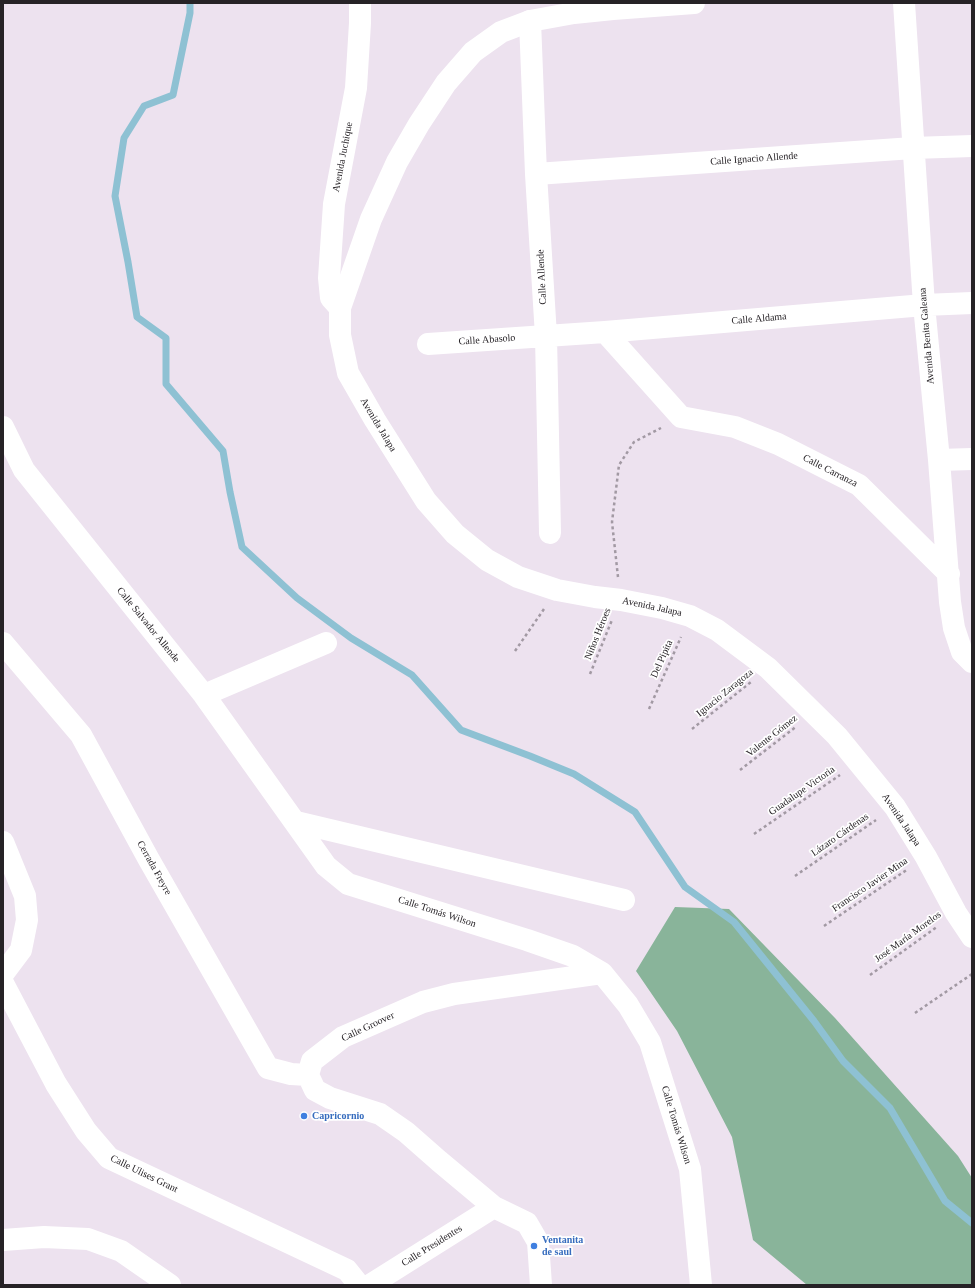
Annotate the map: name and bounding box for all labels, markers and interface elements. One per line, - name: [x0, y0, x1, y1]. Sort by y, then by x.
- street label: Avenida Juchique: [330, 121, 356, 193]
- street label: Calle Ignacio Allende: [710, 150, 798, 168]
- street label: Calle Allende: [535, 249, 549, 305]
- street label: Avenida Benita Galeana: [917, 287, 937, 385]
- street label: Calle Aldama: [731, 311, 787, 327]
- street label: Calle Abasolo: [458, 332, 516, 348]
- street label: Avenida Jalapa: [357, 396, 399, 454]
- street label: Calle Carranza: [801, 452, 859, 490]
- street label: Calle Salvador Allende: [114, 585, 182, 665]
- street label: Avenida Jalapa: [621, 595, 683, 619]
- street label: Niños Héroes: [582, 606, 614, 662]
- street label: Del Pipita: [648, 638, 676, 680]
- street label: Ignacio Zaragoza: [694, 666, 756, 720]
- street label: Valente Gómez: [744, 712, 800, 760]
- street label: Guadalupe Victoria: [767, 764, 837, 818]
- street label: Avenida Jalapa: [879, 792, 923, 848]
- street label: Lázaro Cárdenas: [809, 811, 871, 859]
- street label: Cerrada Freyre: [134, 839, 174, 897]
- street label: Francisco Javier Mina: [830, 855, 910, 915]
- street label: Calle Tomás Wilson: [397, 894, 477, 930]
- street label: José María Morelos: [872, 909, 944, 965]
- street label: Calle Groover: [340, 1010, 396, 1044]
- street label: Calle Tomás Wilson: [658, 1084, 694, 1166]
- place label: Capricornio: [312, 1110, 364, 1122]
- marker: Capricornio: [299, 1111, 309, 1121]
- street label: Calle Ulises Grant: [108, 1152, 180, 1196]
- street label: Calle Presidentes: [399, 1223, 465, 1269]
- place label: Ventanita de saul: [542, 1234, 583, 1258]
- marker: Ventanita de saul: [529, 1241, 539, 1251]

